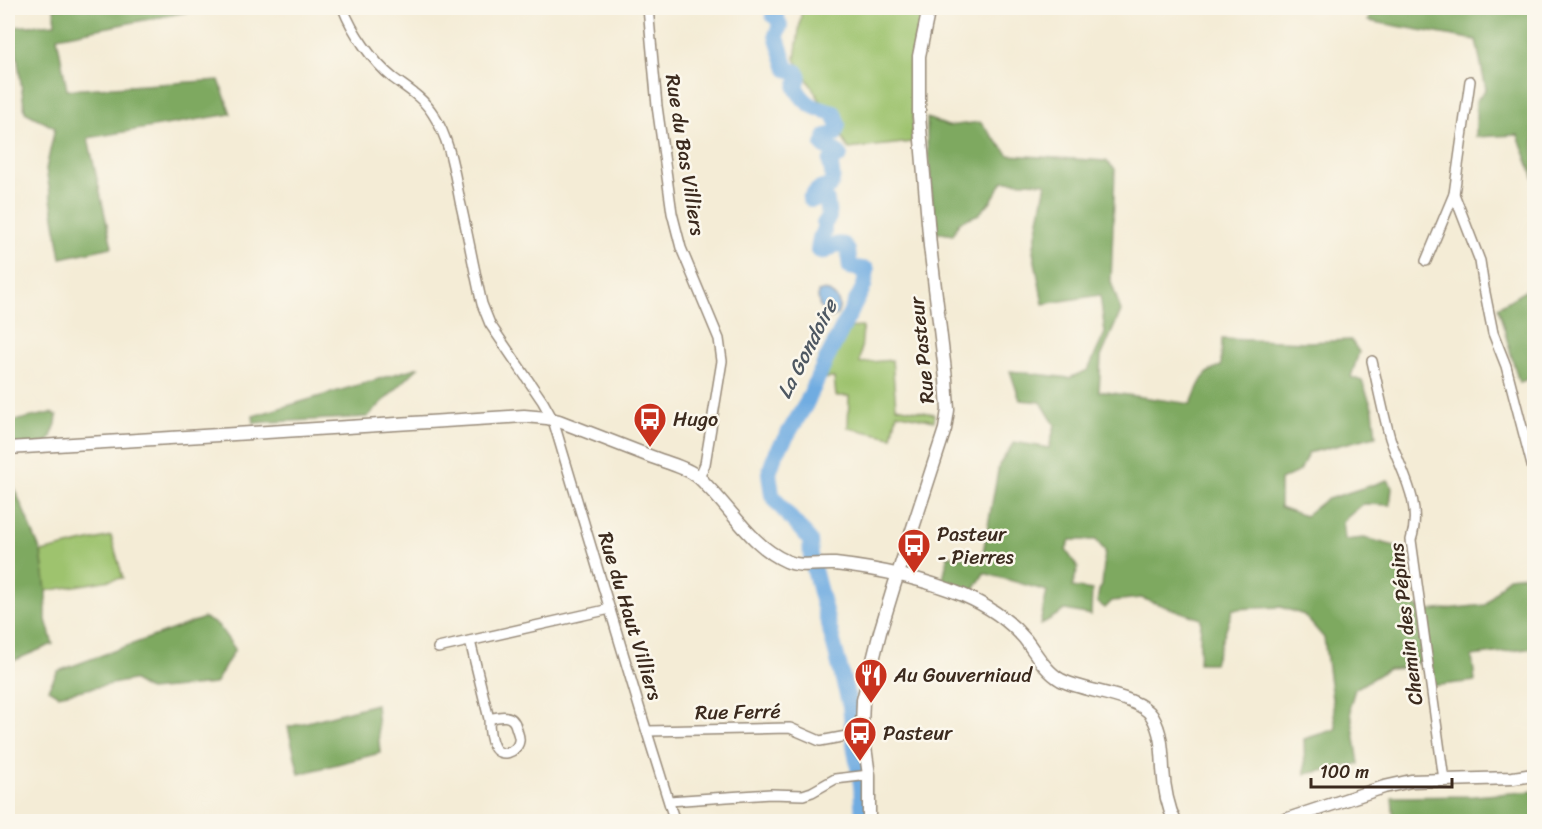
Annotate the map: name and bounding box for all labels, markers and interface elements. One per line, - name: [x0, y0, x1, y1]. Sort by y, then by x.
- street label: Rue du Bas Villiers: [655, 72, 715, 239]
- water label: La Gondoire: [766, 291, 849, 405]
- street label: Rue Pasteur: [899, 294, 945, 405]
- bus stop icon: Hugo: [632, 401, 668, 448]
- place label: Hugo: [673, 402, 718, 437]
- place label: Pasteur - Pierres: [937, 517, 1014, 575]
- street label: Rue du Haut Villiers: [588, 527, 673, 705]
- bus stop icon: Pasteur - Pierres: [896, 527, 932, 574]
- street label: Chemin des Pépins: [1379, 540, 1433, 707]
- restaurant icon: Au Gouverniaud: [853, 657, 889, 704]
- place label: Au Gouverniaud: [893, 658, 1033, 693]
- street label: Rue Ferré: [695, 694, 781, 730]
- bus stop icon: Pasteur: [842, 715, 878, 762]
- place label: Pasteur: [883, 716, 953, 751]
- scale bar: [1311, 751, 1452, 789]
- text: 100 m: [1320, 756, 1369, 788]

